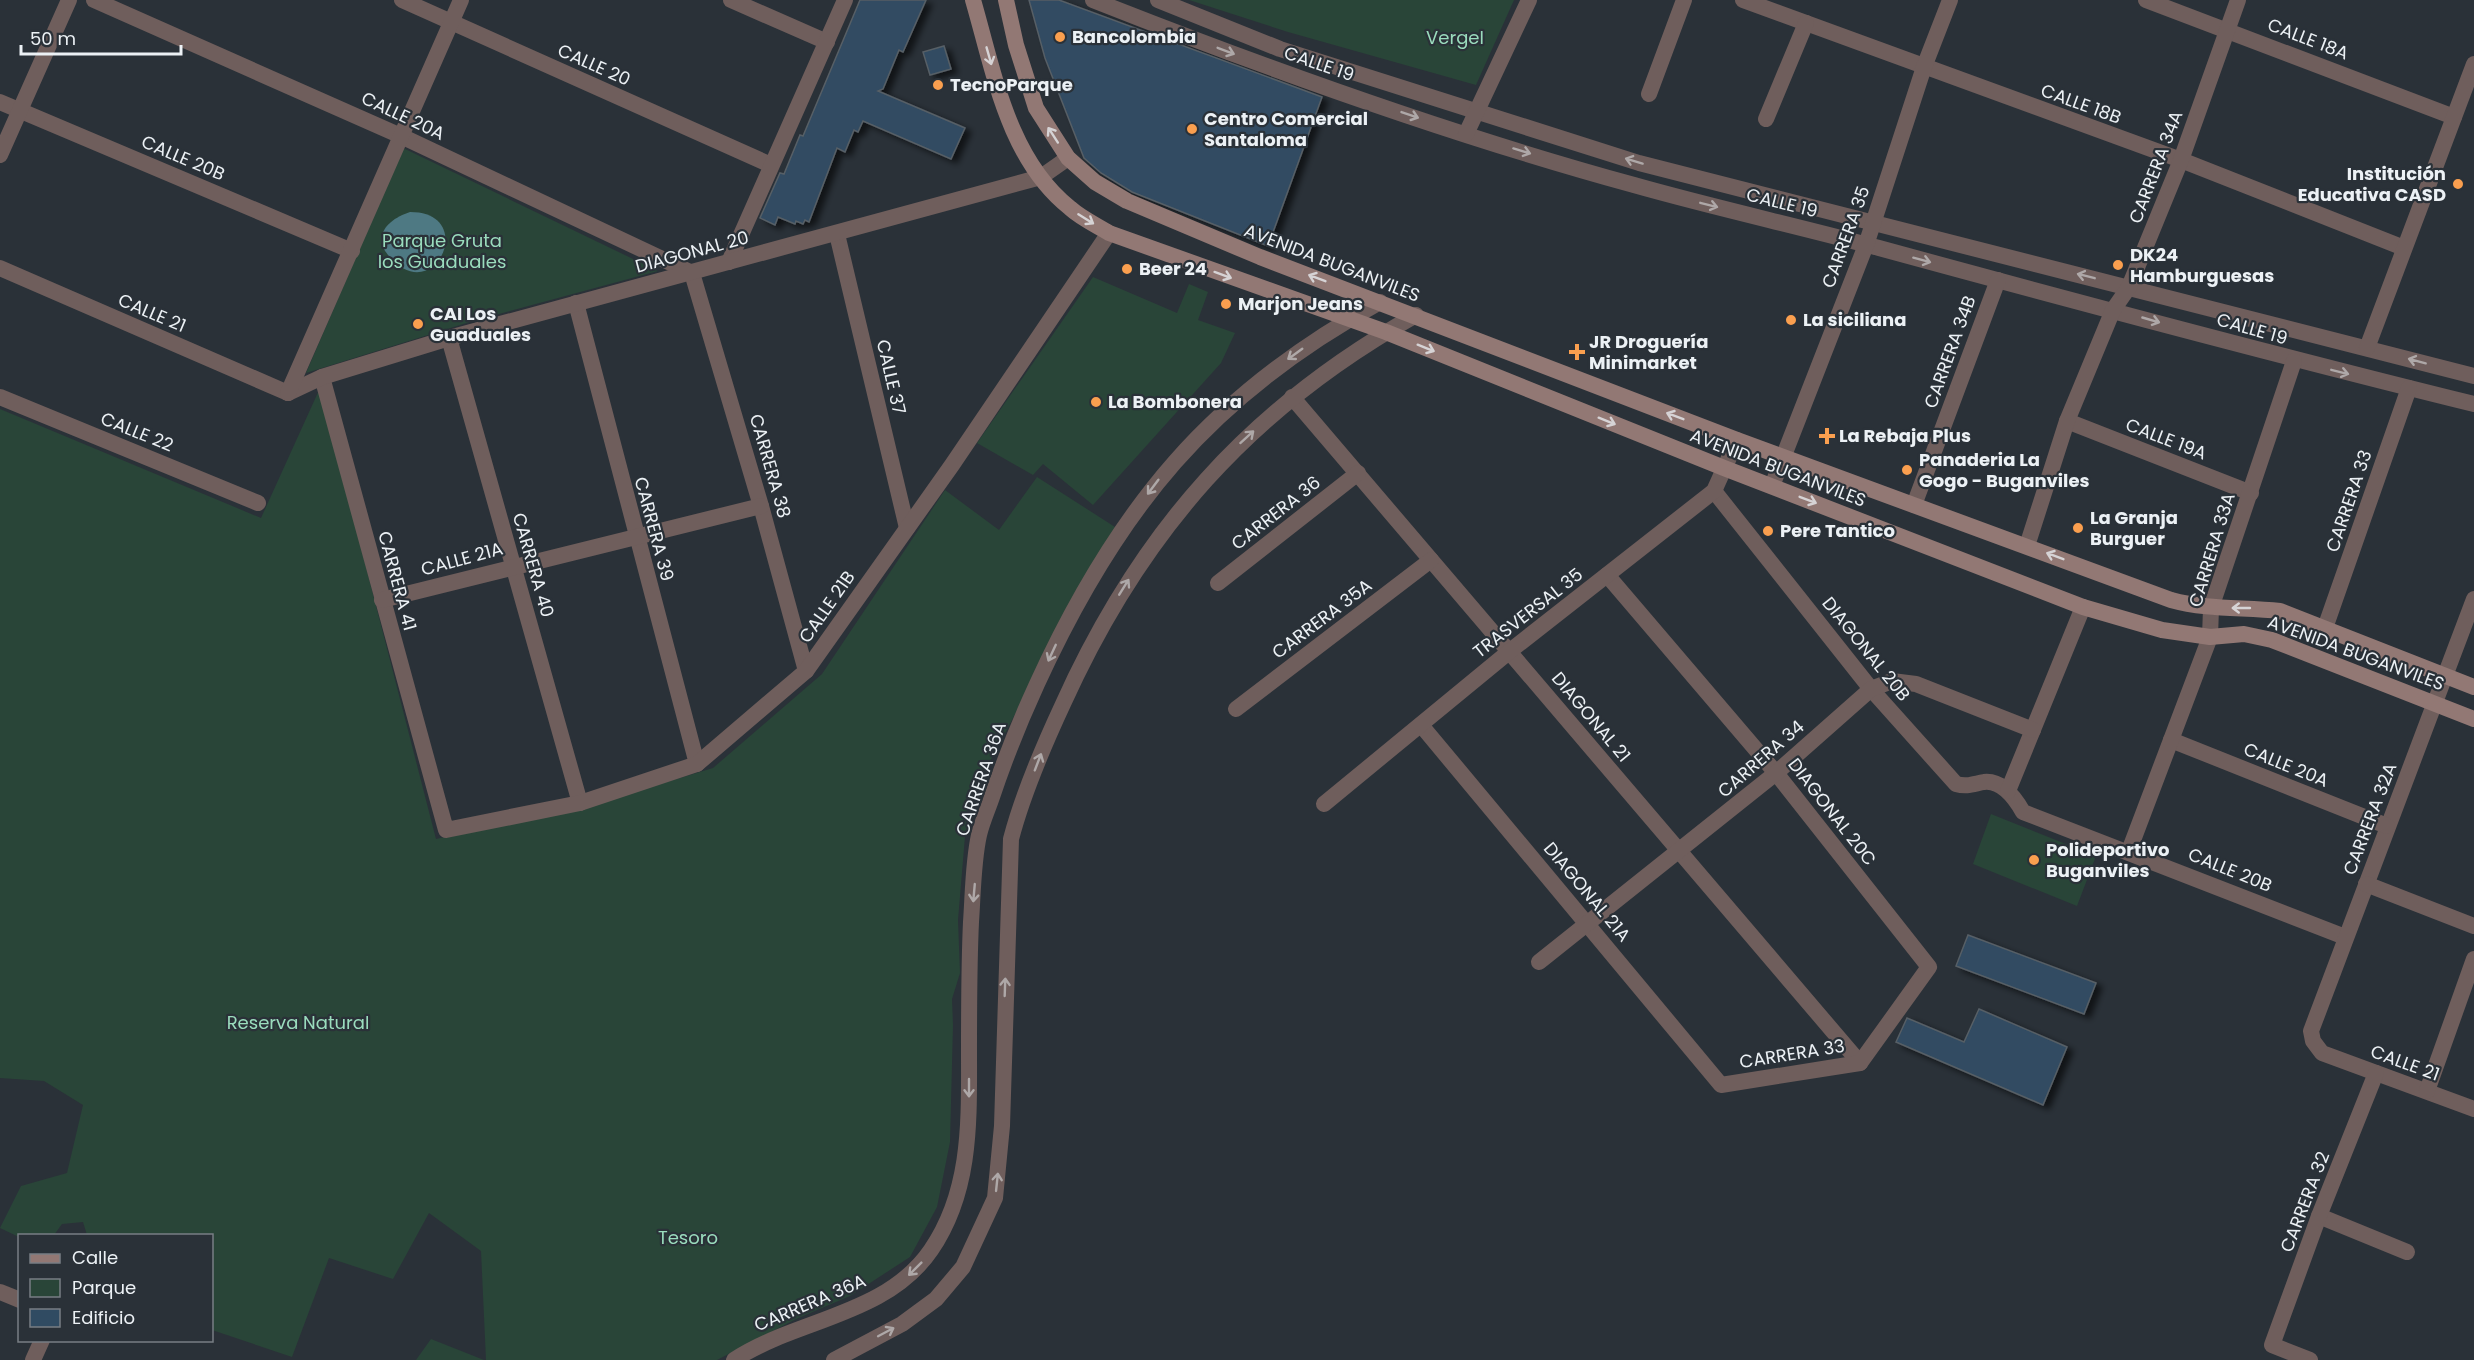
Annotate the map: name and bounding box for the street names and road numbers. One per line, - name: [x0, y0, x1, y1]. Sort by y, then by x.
- street label: CALLE 18A: [2264, 12, 2352, 65]
- street label: CALLE 20: [554, 37, 635, 92]
- street label: CALLE 19: [1281, 40, 1358, 87]
- street label: CALLE 18B: [2038, 77, 2125, 130]
- street label: CALLE 20A: [357, 85, 449, 146]
- street label: CARRERA 34A: [2123, 107, 2189, 227]
- street label: CALLE 20B: [138, 129, 229, 186]
- street label: CALLE 19: [1744, 182, 1820, 223]
- street label: CARRERA 35: [1815, 182, 1876, 291]
- street label: AVENIDA BUGANVILES: [1241, 217, 1424, 308]
- street label: DIAGONAL 20: [632, 224, 751, 279]
- street label: CALLE 21: [114, 287, 190, 338]
- street label: CARRERA 34B: [1918, 292, 1981, 412]
- street label: CALLE 19: [2214, 306, 2291, 351]
- street label: CALLE 37: [871, 337, 912, 417]
- street label: CALLE 22: [97, 406, 177, 457]
- street label: CARRERA 38: [744, 411, 797, 521]
- street label: CALLE 19A: [2122, 412, 2210, 465]
- street label: AVENIDA BUGANVILES: [1687, 422, 1870, 513]
- street label: CARRERA 33: [2319, 447, 2378, 555]
- street label: CARRERA 36: [1226, 470, 1326, 555]
- street label: CARRERA 39: [629, 474, 680, 584]
- street label: CARRERA 33A: [2182, 490, 2241, 610]
- street label: CARRERA 40: [507, 510, 560, 620]
- street label: CARRERA 41: [372, 528, 423, 633]
- street label: CALLE 21A: [418, 536, 506, 581]
- street label: TRASVERSAL 35: [1468, 562, 1588, 663]
- street label: CALLE 21B: [793, 566, 861, 648]
- street label: CARRERA 35A: [1267, 573, 1377, 664]
- street label: DIAGONAL 20B: [1817, 591, 1916, 706]
- street label: AVENIDA BUGANVILES: [2264, 609, 2448, 696]
- street label: DIAGONAL 21: [1546, 666, 1637, 767]
- street label: CARRERA 34: [1712, 714, 1809, 803]
- street label: CARRERA 36A: [949, 718, 1012, 839]
- street label: CALLE 20A: [2240, 736, 2332, 793]
- street label: DIAGONAL 20C: [1782, 753, 1882, 871]
- street label: CARRERA 32A: [2337, 759, 2402, 878]
- street label: DIAGONAL 21A: [1538, 837, 1637, 947]
- street label: CALLE 20B: [2185, 841, 2276, 898]
- street label: CARRERA 33: [1737, 1033, 1846, 1074]
- street label: CALLE 21: [2367, 1039, 2443, 1087]
- street label: CARRERA 32: [2274, 1148, 2335, 1256]
- street label: CARRERA 36A: [750, 1268, 870, 1337]

